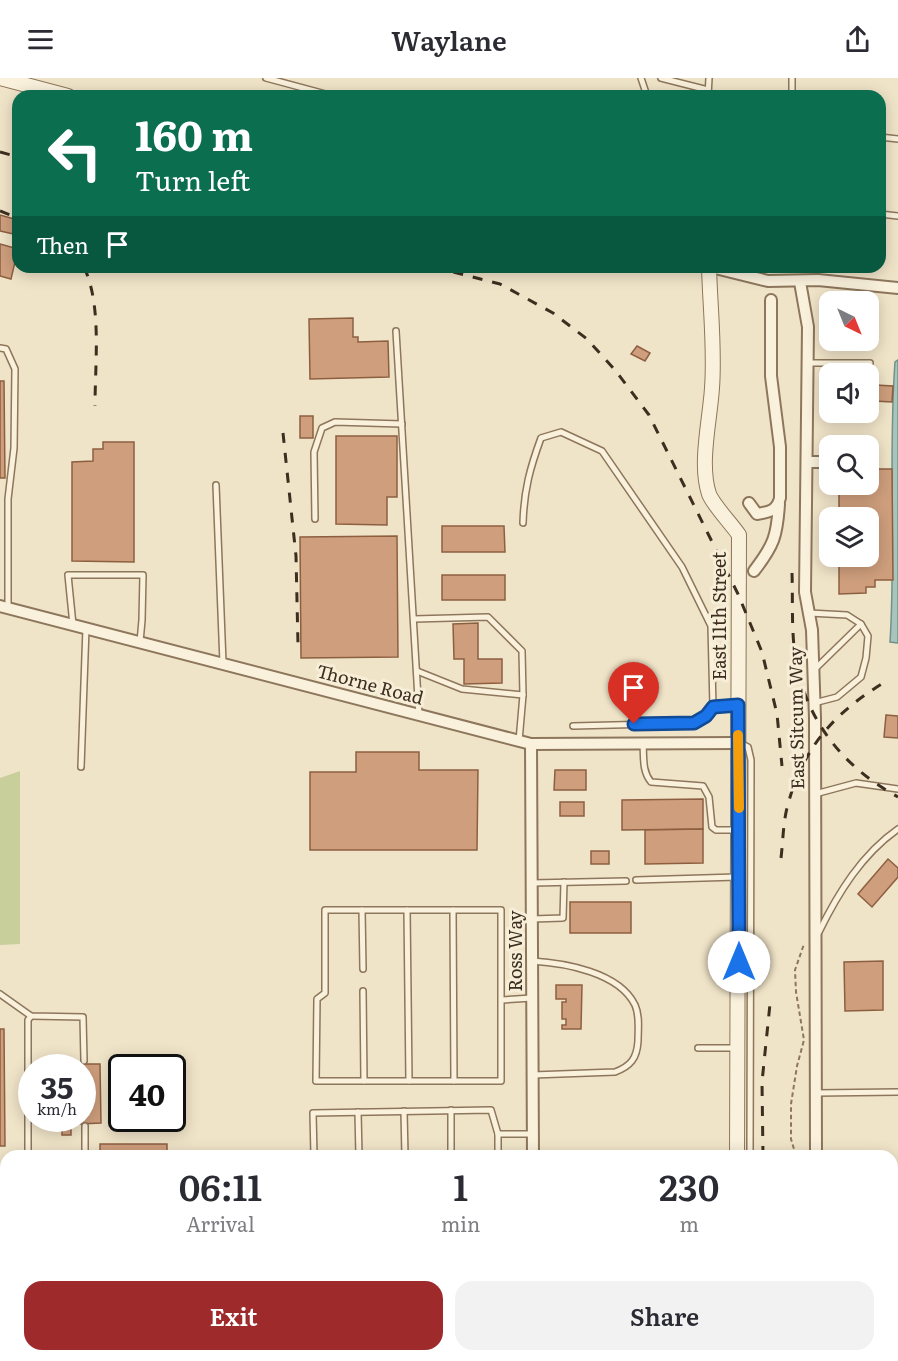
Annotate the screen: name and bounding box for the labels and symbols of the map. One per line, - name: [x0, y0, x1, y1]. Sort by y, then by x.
- north arrow: [819, 291, 879, 351]
- street label: East 11th Street: [705, 551, 732, 680]
- street label: East Sitcum Way: [781, 646, 810, 790]
- street label: Thorne Road: [314, 656, 427, 711]
- pin: [608, 662, 659, 724]
- street label: Ross Way: [501, 910, 528, 992]
- position arrow: [707, 930, 771, 994]
- speed limit sign: 40: [108, 1054, 186, 1132]

